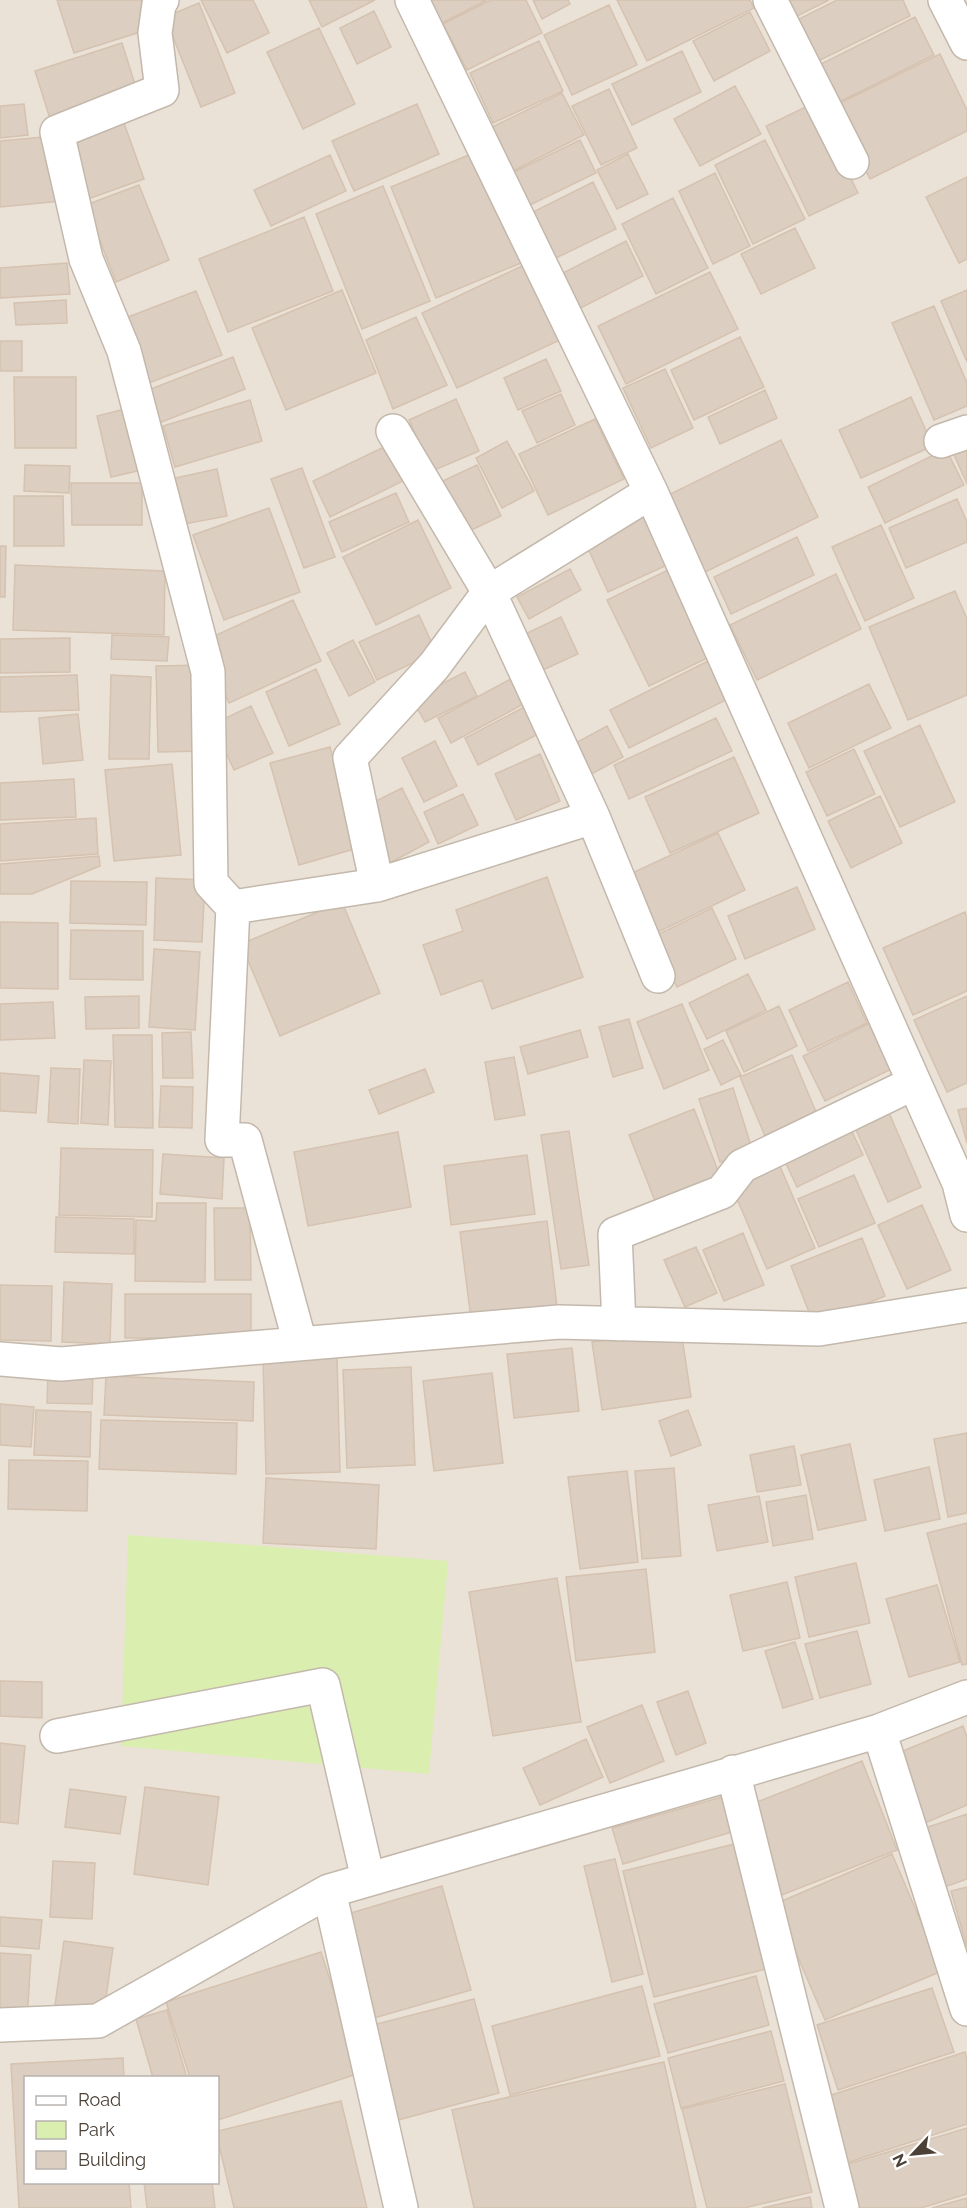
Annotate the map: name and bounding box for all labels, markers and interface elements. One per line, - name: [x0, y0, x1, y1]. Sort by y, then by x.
- legend: [24, 2076, 219, 2184]
- text: Road: [78, 2089, 121, 2110]
- text: Park: [78, 2119, 115, 2140]
- north arrow: [883, 2124, 943, 2184]
- text: Building: [78, 2149, 146, 2170]
- text: N: [889, 2151, 911, 2170]

